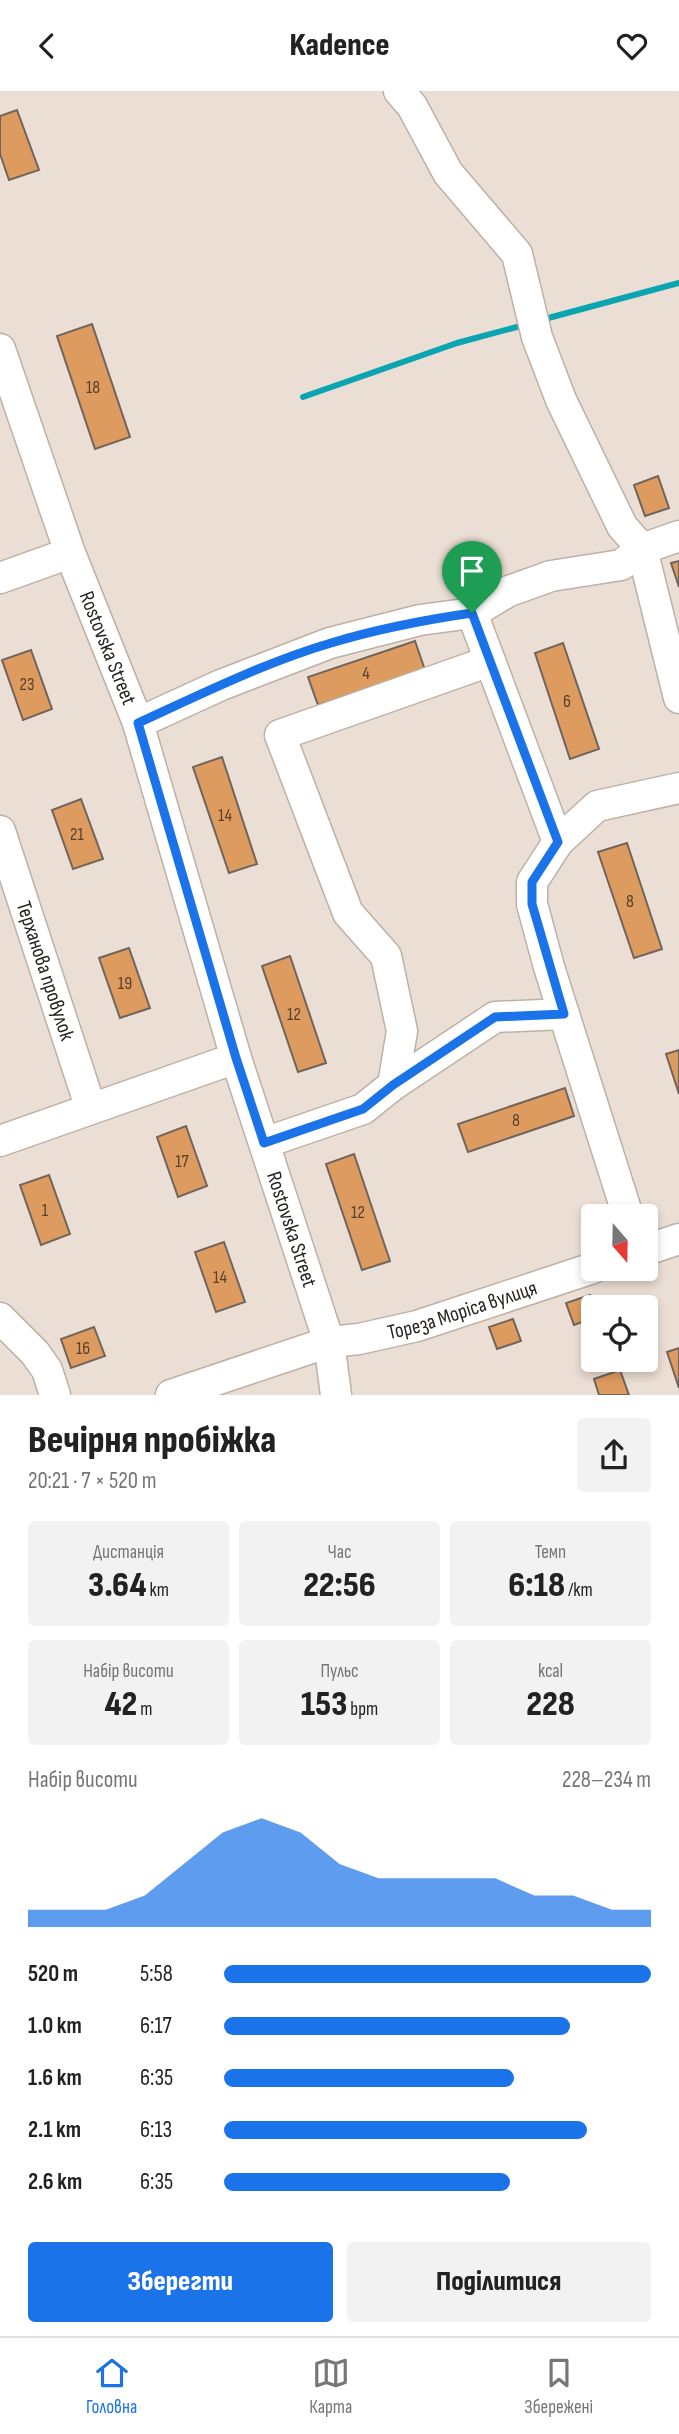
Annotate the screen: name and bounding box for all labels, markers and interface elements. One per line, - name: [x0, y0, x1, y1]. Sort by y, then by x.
- text: Kadence: [290, 26, 390, 65]
- icon: back: [28, 27, 66, 65]
- icon: heart: [613, 27, 651, 65]
- house number: 18: [86, 377, 100, 398]
- pin: [442, 541, 502, 613]
- icon: arrive: [453, 552, 491, 590]
- street label: Rostovska Street: [74, 588, 142, 708]
- house number: 4: [362, 663, 370, 684]
- house number: 23: [20, 674, 35, 695]
- house number: 6: [563, 691, 571, 712]
- house number: 14: [218, 805, 232, 826]
- house number: 21: [70, 824, 85, 845]
- house number: 8: [626, 891, 634, 912]
- street label: Терханова провулок: [11, 898, 80, 1043]
- house number: 19: [118, 973, 132, 994]
- house number: 12: [287, 1004, 301, 1025]
- house number: 8: [512, 1110, 520, 1131]
- house number: 17: [175, 1151, 190, 1172]
- street label: Rostovska Street: [262, 1168, 323, 1290]
- house number: 1: [42, 1200, 49, 1221]
- house number: 12: [351, 1202, 365, 1223]
- north arrow: [581, 1204, 658, 1281]
- map controls: [581, 1204, 658, 1372]
- house number: 14: [213, 1267, 227, 1288]
- street label: Тореза Моріса вулиця: [385, 1275, 540, 1345]
- button: locate: [581, 1295, 658, 1372]
- house number: 16: [76, 1338, 90, 1359]
- text: Вечірня пробіжка: [28, 1418, 276, 1463]
- button: share: [577, 1418, 651, 1492]
- text: 20:21 · 7 × 520 m: [28, 1467, 156, 1495]
- text: Дистанція: [93, 1541, 164, 1564]
- text: Час: [327, 1541, 352, 1564]
- text: Темп: [535, 1541, 566, 1564]
- text: 3.64: [88, 1564, 146, 1607]
- text: 22:56: [303, 1564, 376, 1607]
- text: 6:18: [508, 1564, 565, 1607]
- text: km: [146, 1579, 169, 1602]
- text: /km: [565, 1579, 593, 1602]
- text: Набір висоти: [83, 1660, 174, 1683]
- text: Пульс: [320, 1660, 359, 1683]
- text: kcal: [538, 1660, 563, 1683]
- text: 42: [104, 1683, 137, 1726]
- text: 153: [301, 1683, 347, 1726]
- text: 228: [526, 1683, 575, 1726]
- text: m: [137, 1698, 153, 1721]
- text: bpm: [347, 1698, 378, 1721]
- text: Набір висоти: [28, 1766, 138, 1794]
- text: 228–234 m: [562, 1766, 651, 1794]
- text: 520 m: [28, 1960, 78, 1988]
- text: 5:58: [140, 1960, 173, 1988]
- text: 1.0 km: [28, 2012, 82, 2040]
- text: 6:17: [140, 2012, 172, 2040]
- text: 1.6 km: [28, 2064, 82, 2092]
- text: 6:35: [140, 2064, 173, 2092]
- text: 2.1 km: [28, 2116, 81, 2144]
- text: 6:13: [140, 2116, 172, 2144]
- text: 2.6 km: [28, 2168, 82, 2196]
- text: 6:35: [140, 2168, 173, 2196]
- button: Зберегти: [28, 2242, 333, 2322]
- button: Поділитися: [347, 2242, 651, 2322]
- tab: Головна: [86, 2354, 137, 2419]
- tab: Карта: [309, 2354, 352, 2419]
- tab: Збережені: [524, 2354, 593, 2419]

